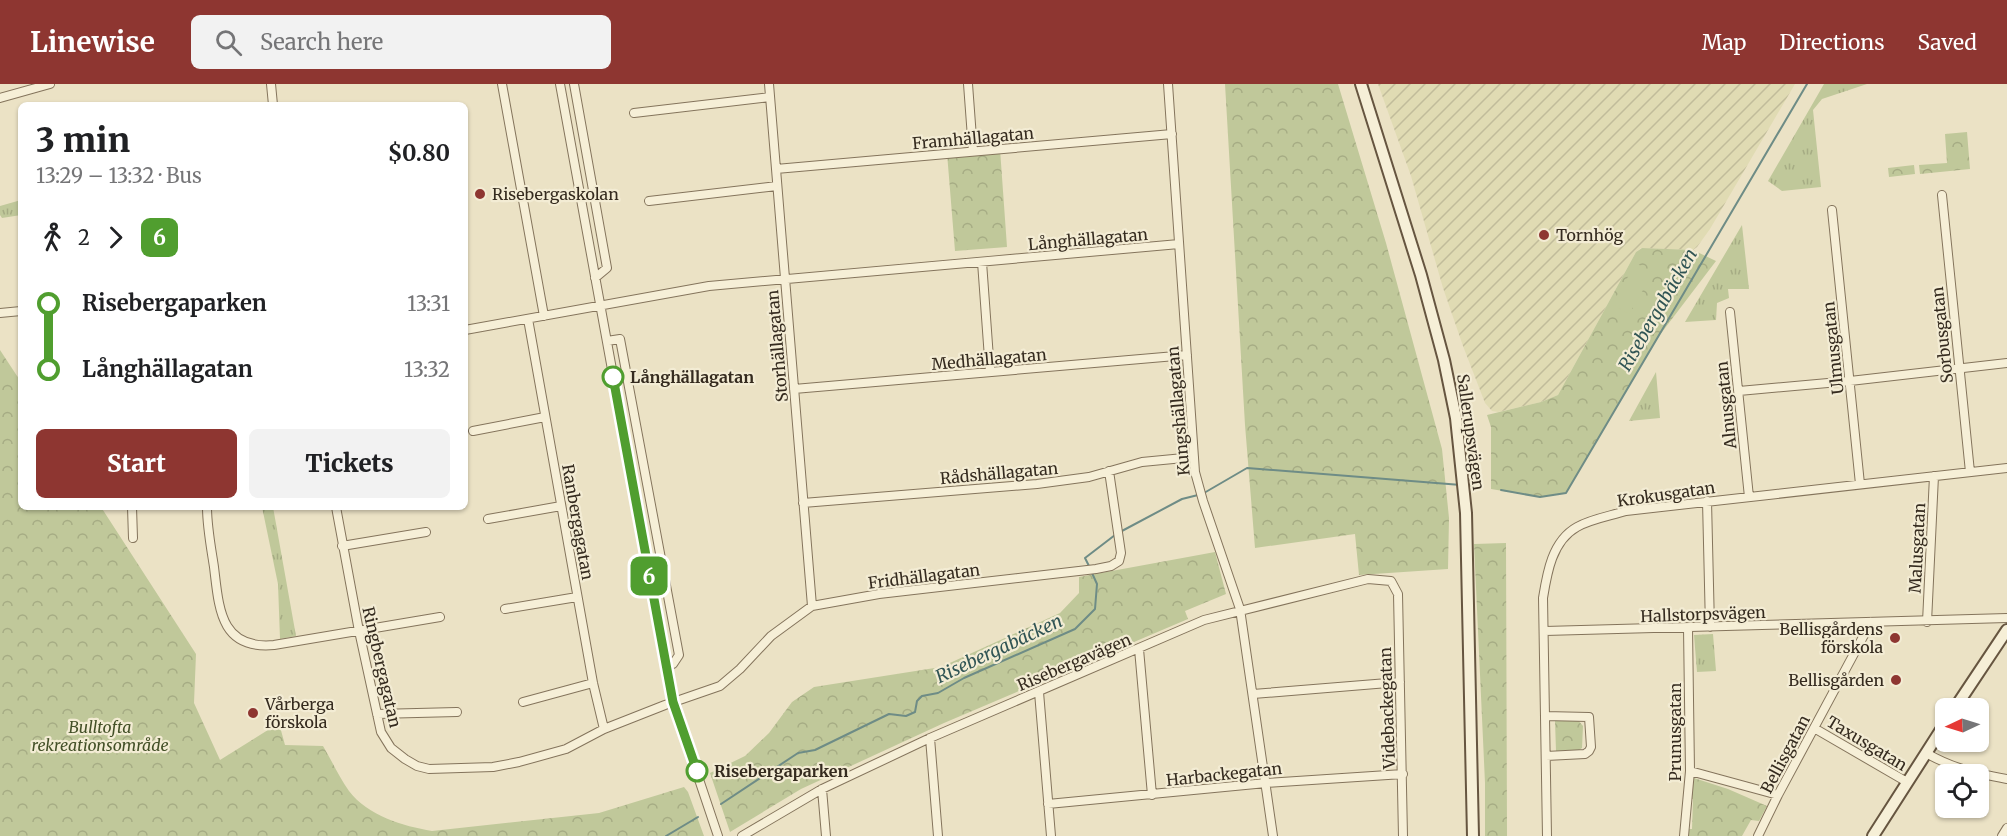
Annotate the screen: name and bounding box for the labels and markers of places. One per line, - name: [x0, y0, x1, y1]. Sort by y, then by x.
- place label: Risebergaskolan: [492, 184, 619, 204]
- marker: Risebergaskolan: [473, 187, 487, 201]
- place label: Tornhög: [1556, 225, 1624, 245]
- marker: Tornhög: [1537, 228, 1551, 242]
- marker: Långhällagatan: [602, 366, 624, 388]
- place label: Långhällagatan: [630, 367, 754, 387]
- place label: Bellisgårdens förskola: [1779, 619, 1883, 657]
- marker: Bellisgårdens förskola: [1888, 631, 1902, 645]
- place label: Bellisgården: [1788, 670, 1884, 690]
- marker: Bellisgården: [1889, 673, 1903, 687]
- place label: Vårberga förskola: [264, 694, 335, 732]
- marker: Vårberga förskola: [246, 706, 260, 720]
- marker: Risebergaparken: [686, 760, 708, 782]
- place label: Risebergaparken: [714, 761, 848, 781]

